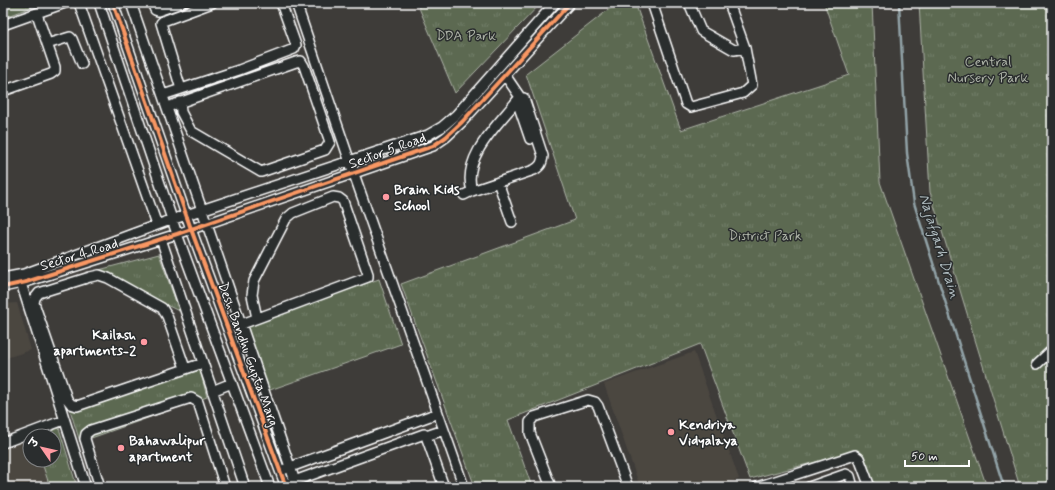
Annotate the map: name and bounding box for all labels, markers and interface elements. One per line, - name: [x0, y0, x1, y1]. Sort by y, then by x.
- park label: DDA Park: [436, 27, 496, 45]
- park label: Central Nursery Park: [948, 53, 1028, 87]
- street label: Sector 5 Road: [346, 129, 428, 173]
- place label: Brain Kids School: [394, 181, 460, 215]
- water label: Najafgarh Drain: [914, 191, 965, 301]
- marker: Brain Kids School: [381, 192, 391, 202]
- park label: District Park: [728, 227, 802, 245]
- street label: Sector 4 Road: [38, 235, 121, 275]
- street label: Desh Bandhu Gupta Marg: [214, 280, 283, 429]
- place label: Kailash apartments-2: [53, 326, 136, 360]
- marker: Kailash apartments-2: [139, 337, 149, 347]
- place label: Kendriya Vidyalaya: [679, 416, 738, 450]
- marker: Kendriya Vidyalaya: [666, 427, 676, 437]
- north arrow: [22, 428, 62, 468]
- place label: Bahawalipur apartment: [129, 432, 206, 466]
- text: उ: [26, 435, 43, 451]
- scale bar: [905, 442, 969, 468]
- marker: Bahawalipur apartment: [116, 443, 126, 453]
- text: 50 m: [911, 449, 938, 465]

